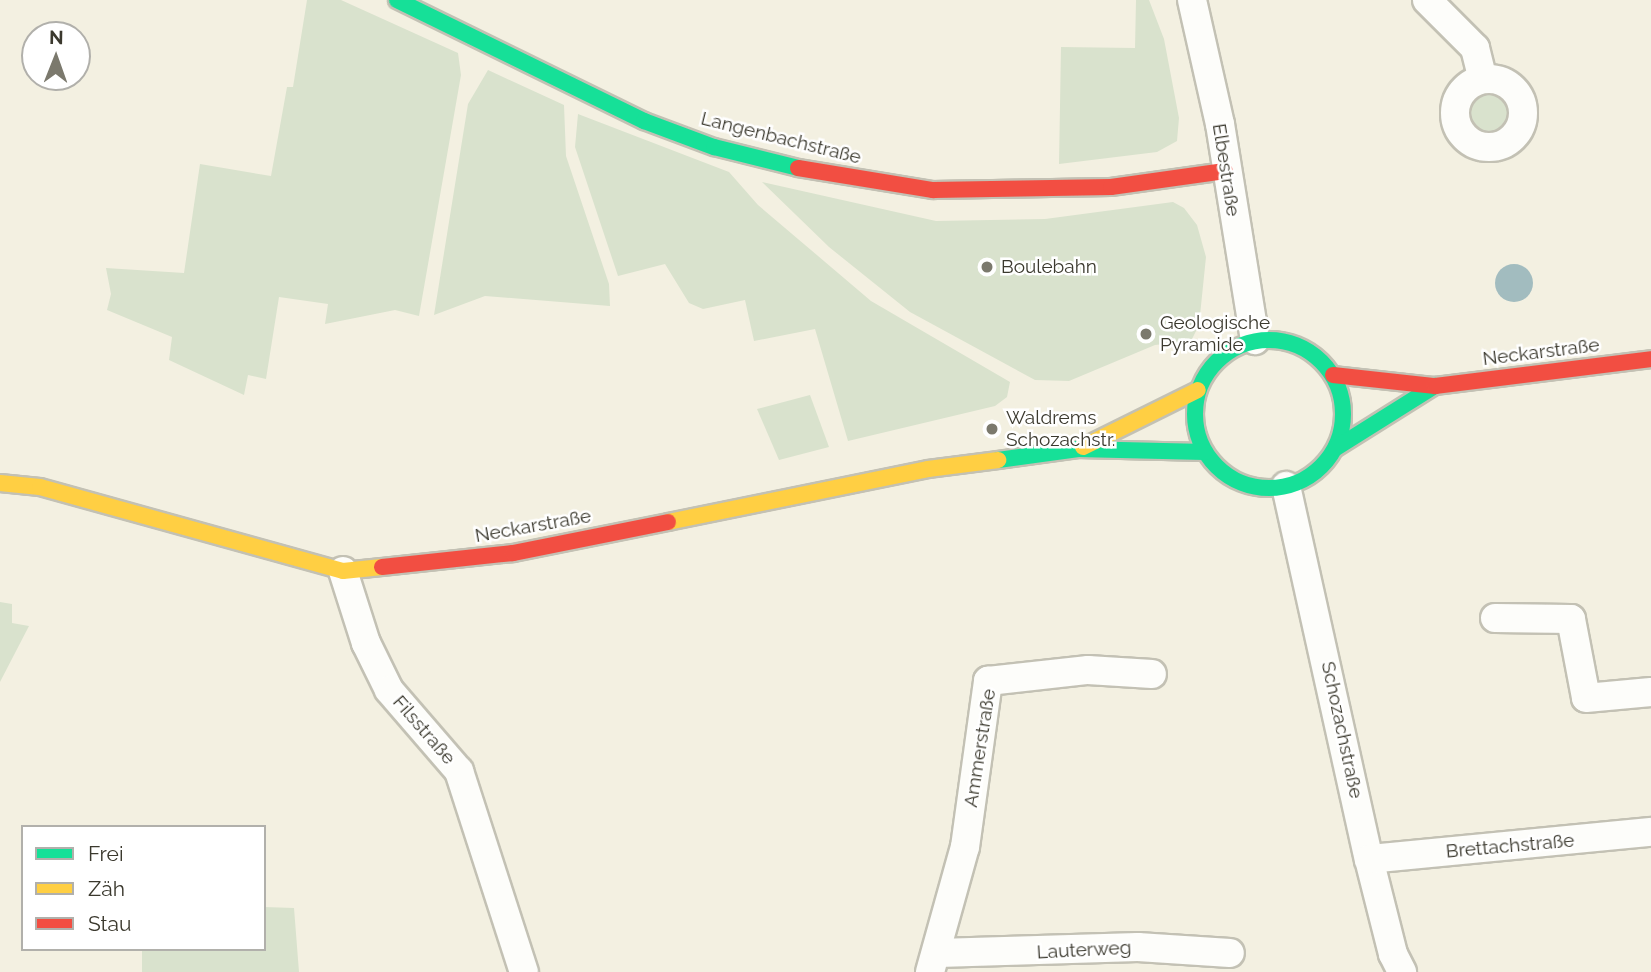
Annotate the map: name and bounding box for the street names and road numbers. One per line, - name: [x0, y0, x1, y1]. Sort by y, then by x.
- street label: Langenbachstraße: [699, 107, 863, 169]
- street label: Elbestraße: [1207, 122, 1245, 218]
- street label: Neckarstraße: [1481, 334, 1601, 370]
- street label: Neckarstraße: [473, 505, 593, 547]
- street label: Schozachstraße: [1316, 659, 1368, 801]
- street label: Ammerstraße: [959, 687, 1001, 809]
- street label: Filsstraße: [388, 691, 460, 769]
- street label: Brettachstraße: [1445, 829, 1575, 863]
- street label: Lauterweg: [1036, 936, 1132, 964]

